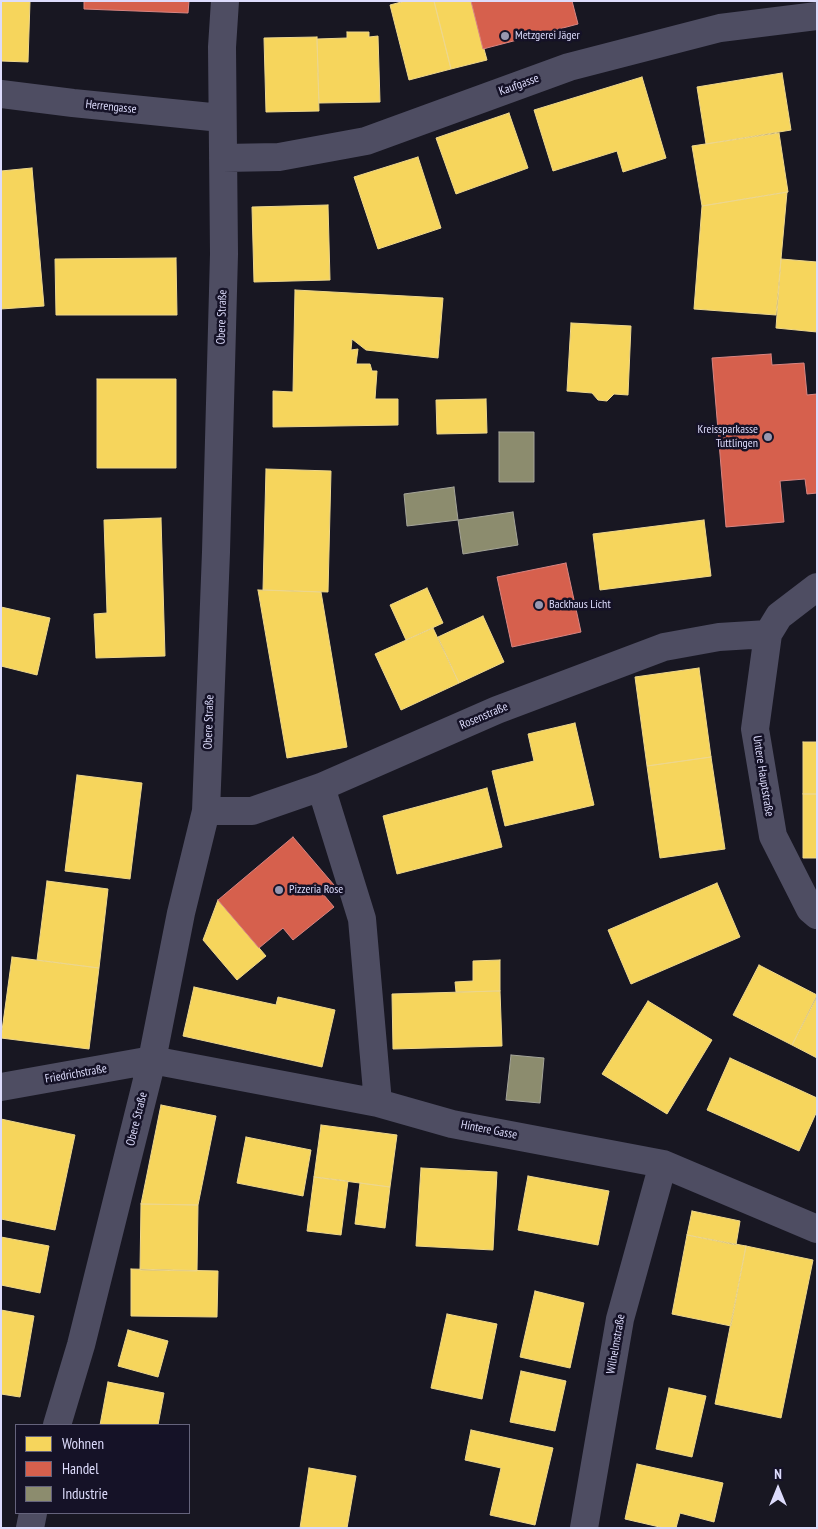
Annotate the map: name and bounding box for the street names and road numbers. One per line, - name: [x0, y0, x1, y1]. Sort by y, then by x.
- street label: Kaufgasse: [497, 71, 541, 99]
- street label: Herrengasse: [85, 97, 137, 117]
- street label: Obere Straße: [214, 289, 230, 345]
- street label: Obere Straße: [201, 694, 217, 750]
- street label: Rosenstraße: [458, 699, 510, 733]
- street label: Untere Hauptstraße: [749, 735, 777, 817]
- street label: Friedrichstraße: [44, 1061, 108, 1087]
- street label: Obere Straße: [123, 1091, 151, 1147]
- street label: Hintere Gasse: [460, 1117, 518, 1143]
- street label: Wilhelmstraße: [604, 1313, 628, 1375]

